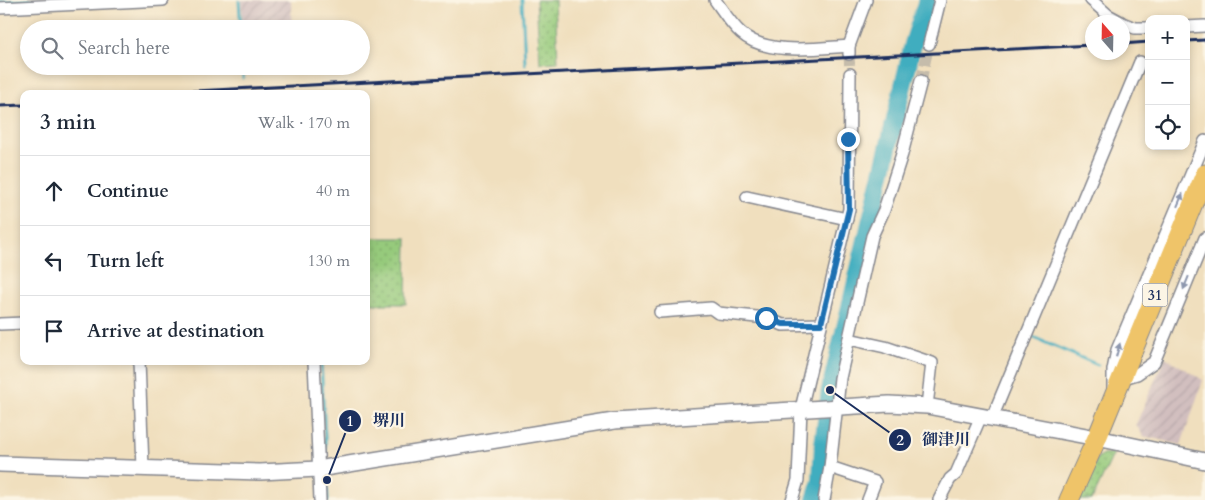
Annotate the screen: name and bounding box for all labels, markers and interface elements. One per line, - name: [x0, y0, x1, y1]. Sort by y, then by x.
- north arrow: [1085, 15, 1130, 60]
- map controls: [1145, 15, 1190, 150]
- button: +: [1145, 15, 1190, 60]
- search box: [20, 20, 370, 75]
- icon: search: [38, 34, 66, 62]
- text: Search here: [78, 35, 170, 61]
- button: −: [1145, 60, 1190, 105]
- button: locate: [1145, 105, 1190, 150]
- text: 3 min: [40, 108, 96, 137]
- text: Walk · 170 m: [258, 112, 350, 134]
- route end: [837, 128, 860, 151]
- icon: ahead: [40, 177, 68, 205]
- text: Continue: [87, 178, 169, 204]
- text: 40 m: [316, 180, 350, 202]
- one-way arrow: [1177, 193, 1185, 207]
- icon: left: [40, 247, 68, 275]
- text: Turn left: [87, 248, 164, 274]
- text: 130 m: [308, 250, 350, 272]
- one-way arrow: [1182, 276, 1190, 290]
- road number: 31: [1142, 284, 1168, 306]
- route start: [755, 307, 778, 330]
- icon: arrive: [40, 317, 68, 345]
- text: Arrive at destination: [87, 318, 264, 344]
- one-way arrow: [1114, 342, 1122, 358]
- callout: 堺川: [338, 405, 415, 436]
- text: 堺川: [373, 410, 405, 432]
- text: 1: [346, 411, 354, 431]
- callout: 御津川: [887, 424, 980, 455]
- text: 御津川: [922, 429, 970, 451]
- text: 2: [896, 430, 904, 450]

